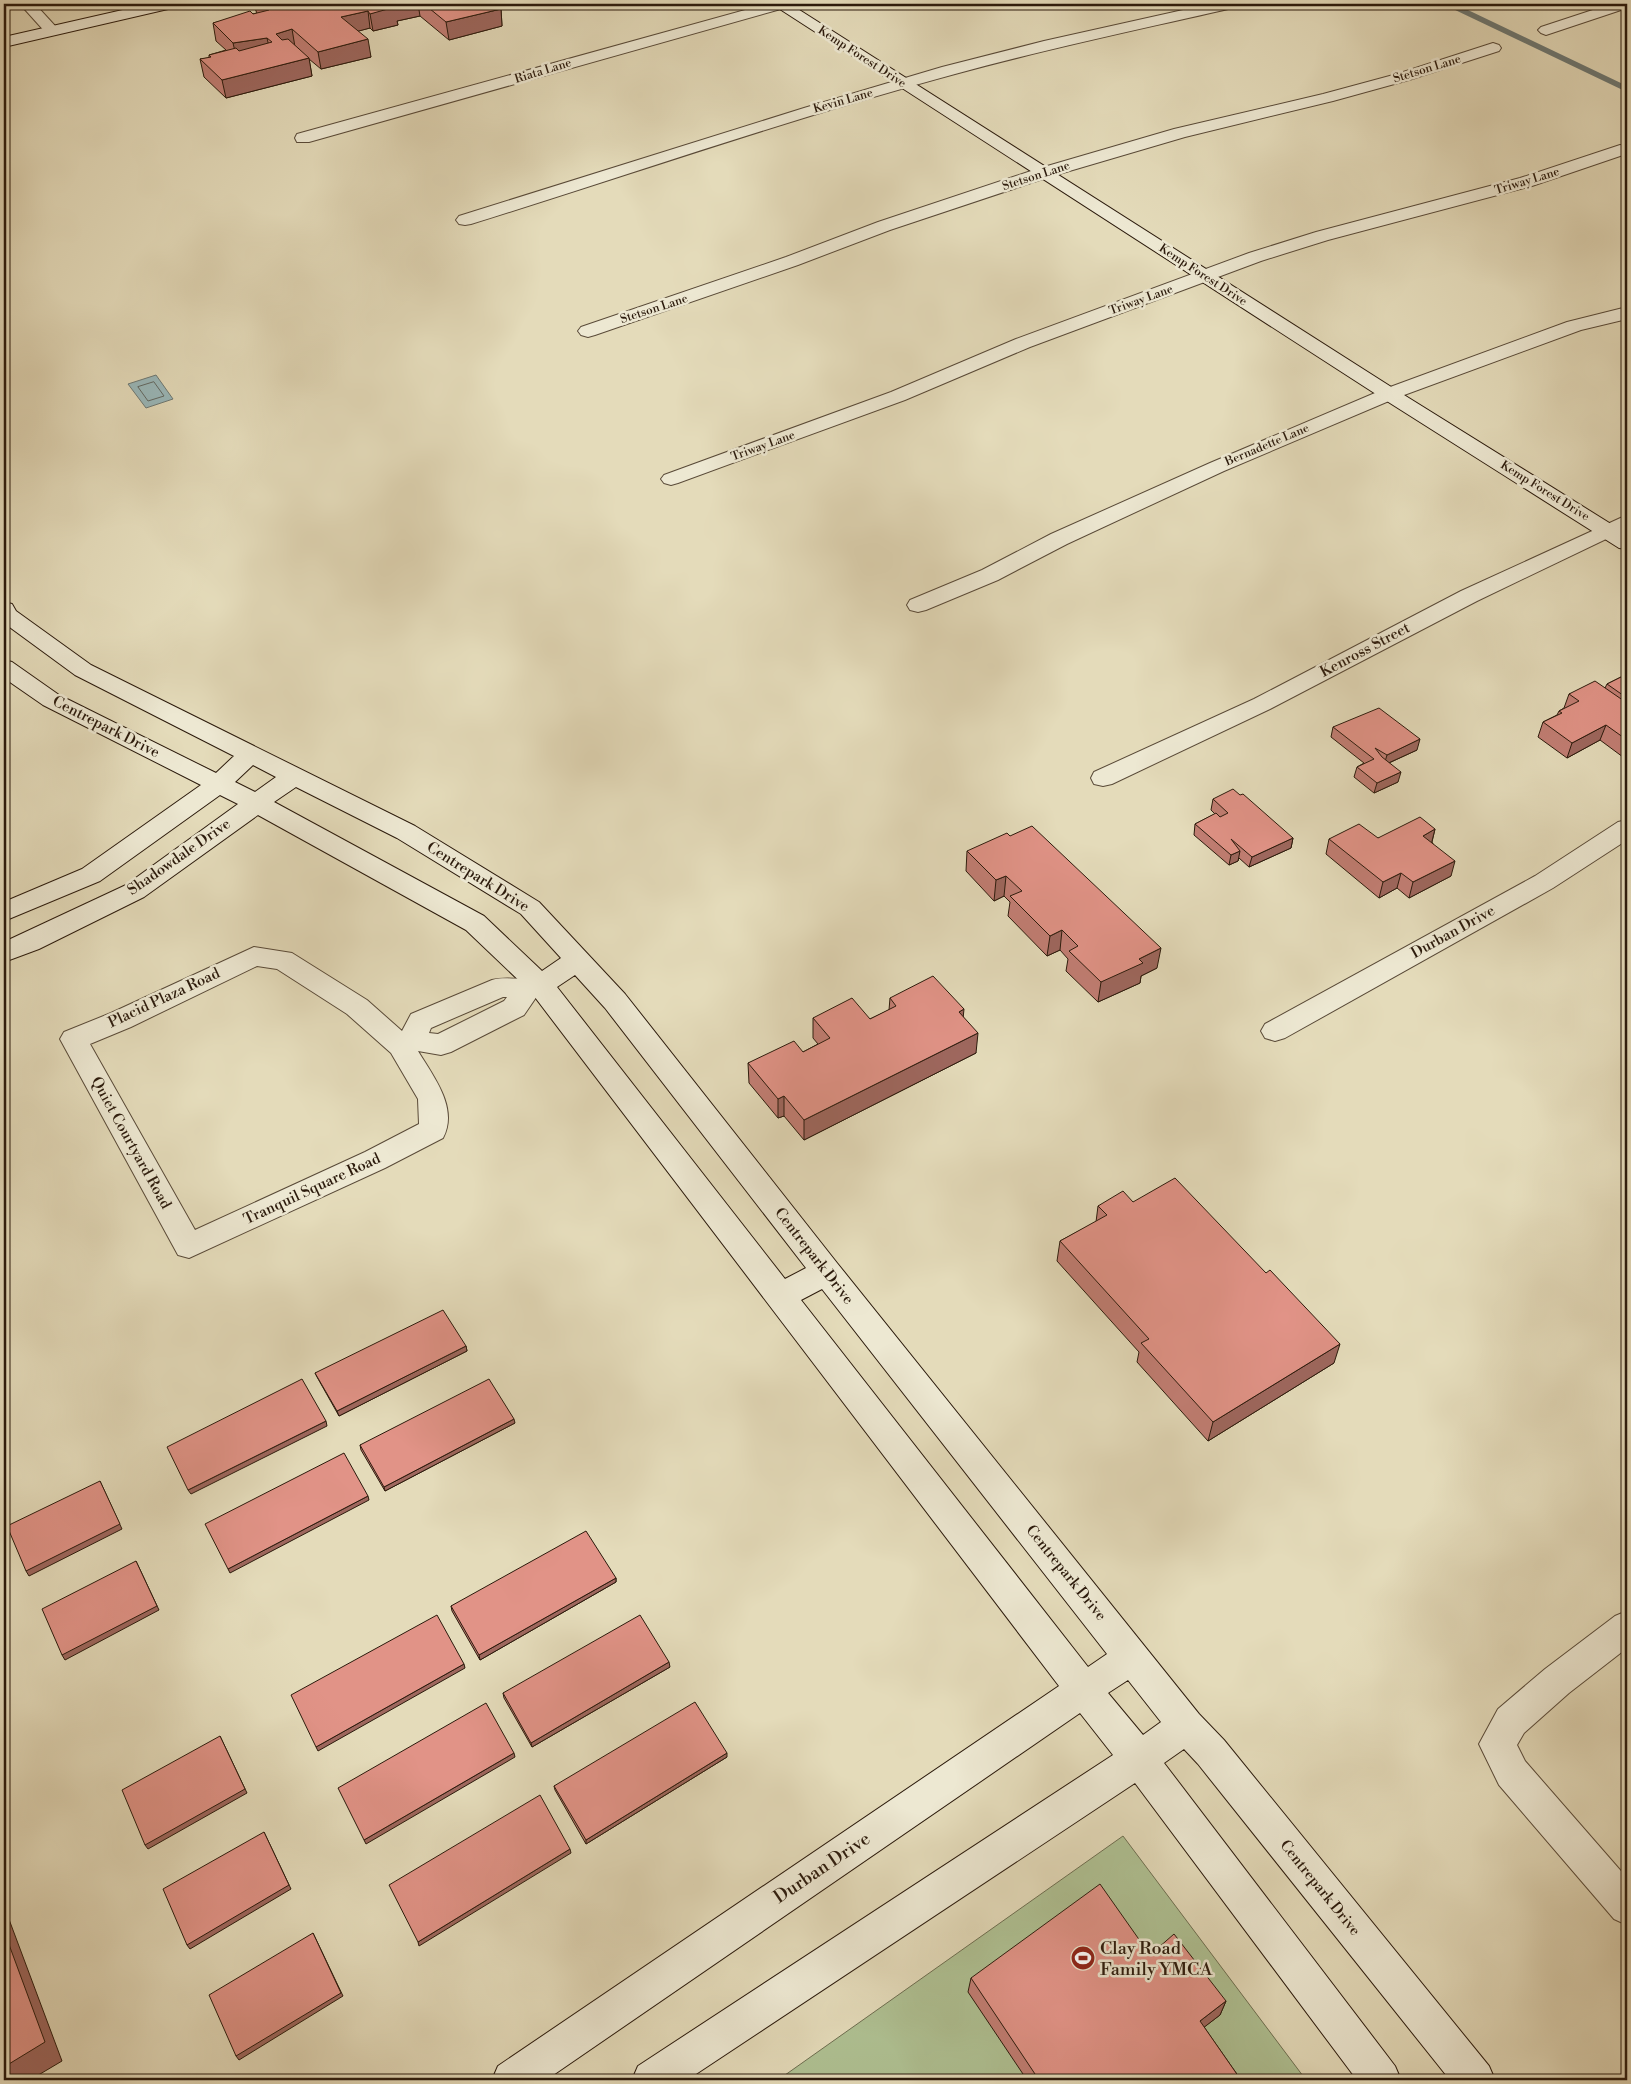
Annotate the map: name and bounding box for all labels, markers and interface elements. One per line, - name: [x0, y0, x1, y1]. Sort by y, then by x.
- street label: Kemp Forest Drive: [815, 23, 909, 91]
- street label: Stetson Lane: [1391, 52, 1463, 86]
- street label: Riata Lane: [513, 55, 573, 87]
- street label: Kevin Lane: [811, 85, 875, 117]
- street label: Stetson Lane: [1000, 158, 1072, 194]
- street label: Triway Lane: [1493, 164, 1561, 198]
- street label: Kemp Forest Drive: [1156, 241, 1250, 309]
- street label: Triway Lane: [1107, 281, 1175, 319]
- street label: Stetson Lane: [618, 291, 690, 327]
- street label: Bernadette Lane: [1222, 420, 1311, 470]
- street label: Triway Lane: [729, 427, 797, 465]
- street label: Kemp Forest Drive: [1498, 458, 1592, 524]
- street label: Kenross Street: [1317, 618, 1414, 682]
- street label: Centrepark Drive: [49, 692, 163, 762]
- street label: Shadowdale Drive: [124, 814, 234, 900]
- street label: Centrepark Drive: [423, 838, 533, 916]
- street label: Durban Drive: [1408, 901, 1498, 963]
- street label: Placid Plaza Road: [105, 964, 223, 1032]
- street label: Quiet Courtyard Road: [87, 1074, 175, 1213]
- street label: Tranquil Square Road: [240, 1149, 384, 1229]
- street label: Centrepark Drive: [770, 1204, 858, 1308]
- street label: Centrepark Drive: [1022, 1521, 1110, 1625]
- street label: Durban Drive: [769, 1827, 875, 1909]
- street label: Centrepark Drive: [1276, 1836, 1364, 1940]
- place label: Clay Road Family YMCA: [1100, 1937, 1213, 1981]
- sports icon: Clay Road Family YMCA: [1070, 1945, 1096, 1971]

